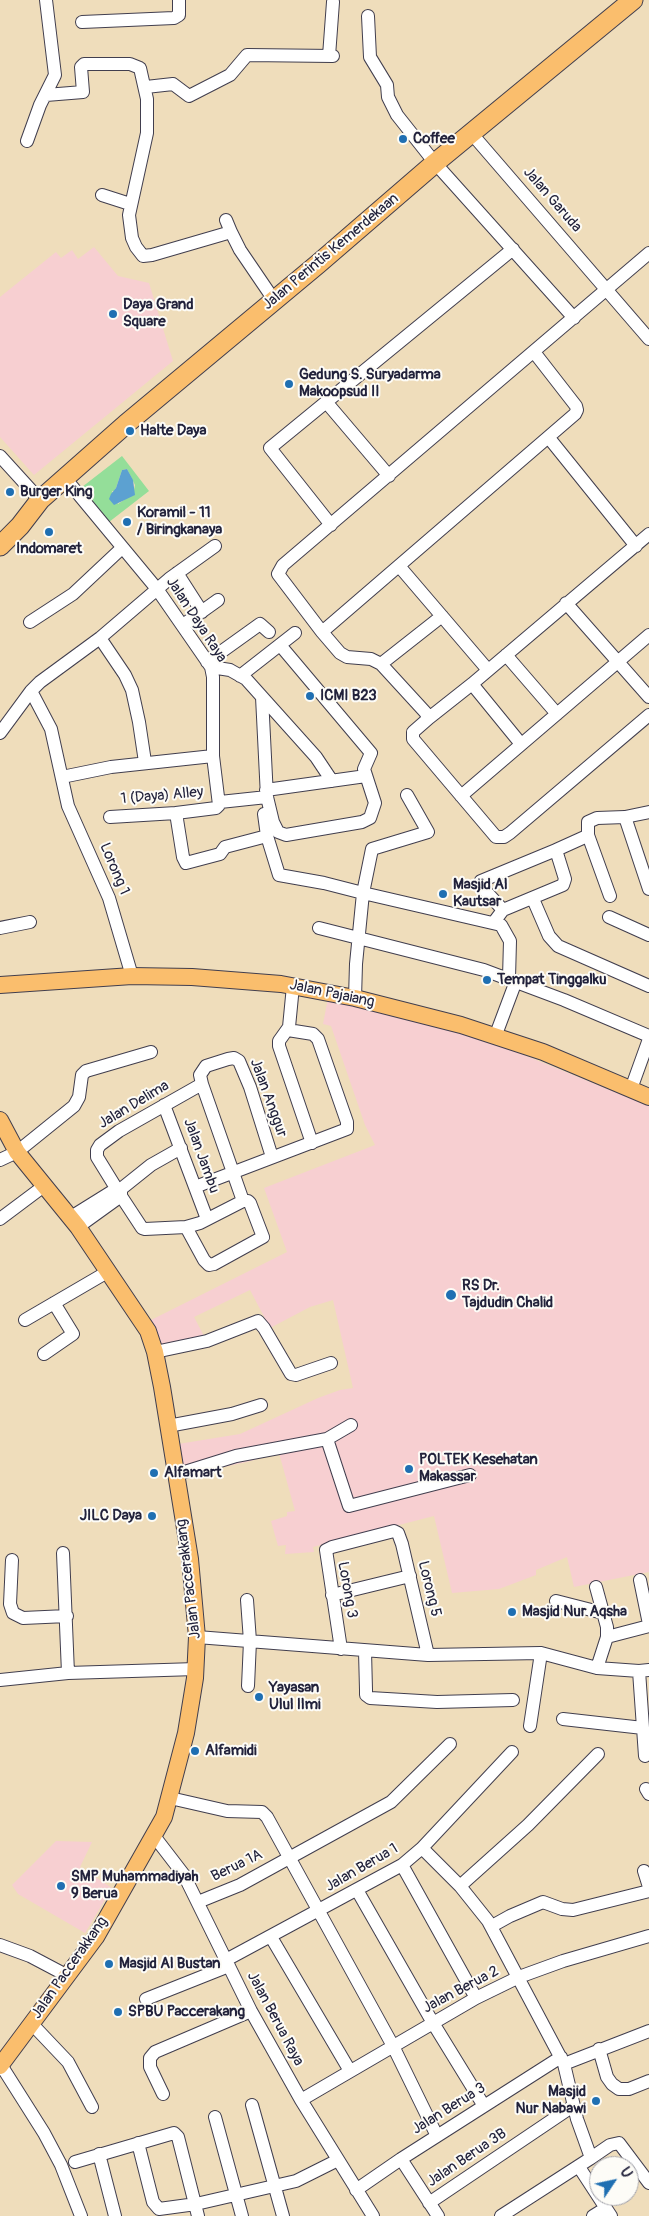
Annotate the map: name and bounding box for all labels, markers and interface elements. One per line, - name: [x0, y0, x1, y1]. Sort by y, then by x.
- place label: Coffee: [413, 130, 455, 148]
- marker: Coffee: [397, 133, 409, 145]
- street label: Jalan Garuda: [519, 164, 585, 236]
- street label: Jalan Perintis Kemerdekaan: [259, 190, 403, 314]
- place label: Daya Grand Square: [123, 296, 194, 331]
- marker: Daya Grand Square: [107, 308, 119, 320]
- place label: Gedung S. Suryadarma Makoopsud II: [299, 366, 441, 401]
- marker: Gedung S. Suryadarma Makoopsud II: [283, 378, 295, 390]
- place label: Halte Daya: [140, 422, 206, 440]
- marker: Halte Daya: [124, 425, 136, 437]
- place label: Burger King: [20, 483, 93, 501]
- marker: Burger King: [4, 486, 16, 498]
- place label: Koramil - 11 / Biringkanaya: [137, 504, 222, 539]
- marker: Koramil - 11 / Biringkanaya: [121, 516, 133, 528]
- marker: Indomaret: [43, 526, 55, 538]
- place label: Indomaret: [16, 540, 82, 558]
- street label: Jalan Daya Raya: [162, 574, 230, 666]
- place label: ICMI B23: [320, 687, 377, 705]
- marker: ICMI B23: [304, 690, 316, 702]
- street label: 1 (Daya) Alley: [120, 783, 204, 809]
- street label: Lorong 1: [95, 840, 133, 898]
- place label: Masjid Al Kautsar: [453, 876, 508, 911]
- marker: Masjid Al Kautsar: [437, 888, 449, 900]
- place label: Tempat Tinggalku: [497, 971, 607, 989]
- marker: Tempat Tinggalku: [481, 974, 493, 986]
- street label: Jalan Pajaiang: [288, 976, 376, 1012]
- street label: Jalan Anggur: [245, 1056, 291, 1140]
- street label: Jalan Delima: [96, 1077, 172, 1133]
- street label: Jalan Jambu: [179, 1116, 223, 1196]
- place label: RS Dr. Tajdudin Chalid: [462, 1277, 553, 1312]
- marker: RS Dr. Tajdudin Chalid: [444, 1288, 458, 1302]
- place label: POLTEK Kesehatan Makassar: [419, 1451, 538, 1486]
- marker: POLTEK Kesehatan Makassar: [403, 1463, 415, 1475]
- place label: Alfamart: [164, 1464, 221, 1482]
- marker: Alfamart: [148, 1467, 160, 1479]
- place label: JILC Daya: [80, 1507, 142, 1525]
- marker: JILC Daya: [146, 1510, 158, 1522]
- street label: Jalan Paccerakkang: [173, 1518, 205, 1640]
- street label: Lorong 5: [413, 1559, 445, 1619]
- street label: Lorong 3: [333, 1560, 361, 1620]
- place label: Masjid Nur Aqsha: [522, 1603, 627, 1621]
- marker: Masjid Nur Aqsha: [506, 1606, 518, 1618]
- place label: Yayasan Ulul Ilmi: [269, 1679, 321, 1714]
- marker: Yayasan Ulul Ilmi: [253, 1691, 265, 1703]
- place label: Alfamidi: [205, 1742, 257, 1760]
- marker: Alfamidi: [189, 1745, 201, 1757]
- street label: Jalan Berua 1: [322, 1840, 402, 1896]
- street label: Berua 1A: [209, 1846, 265, 1886]
- place label: SMP Muhammadiyah 9 Berua: [71, 1868, 198, 1903]
- marker: SMP Muhammadiyah 9 Berua: [55, 1880, 67, 1892]
- street label: Jalan Paccerakkang: [28, 1913, 112, 2023]
- place label: Masjid Al Bustan: [119, 1955, 221, 1973]
- marker: Masjid Al Bustan: [103, 1958, 115, 1970]
- street label: Jalan Berua 2: [420, 1962, 502, 2018]
- street label: Jalan Berua Raya: [243, 1969, 307, 2069]
- place label: SPBU Paccerakang: [128, 2003, 245, 2021]
- marker: SPBU Paccerakang: [112, 2006, 124, 2018]
- street label: Jalan Berua 3: [409, 2079, 489, 2139]
- place label: Masjid Nur Nabawi: [515, 2083, 586, 2118]
- marker: Masjid Nur Nabawi: [590, 2095, 602, 2107]
- street label: Jalan Berua 3B: [424, 2125, 510, 2191]
- north arrow: [589, 2156, 639, 2206]
- text: U: [616, 2164, 636, 2181]

